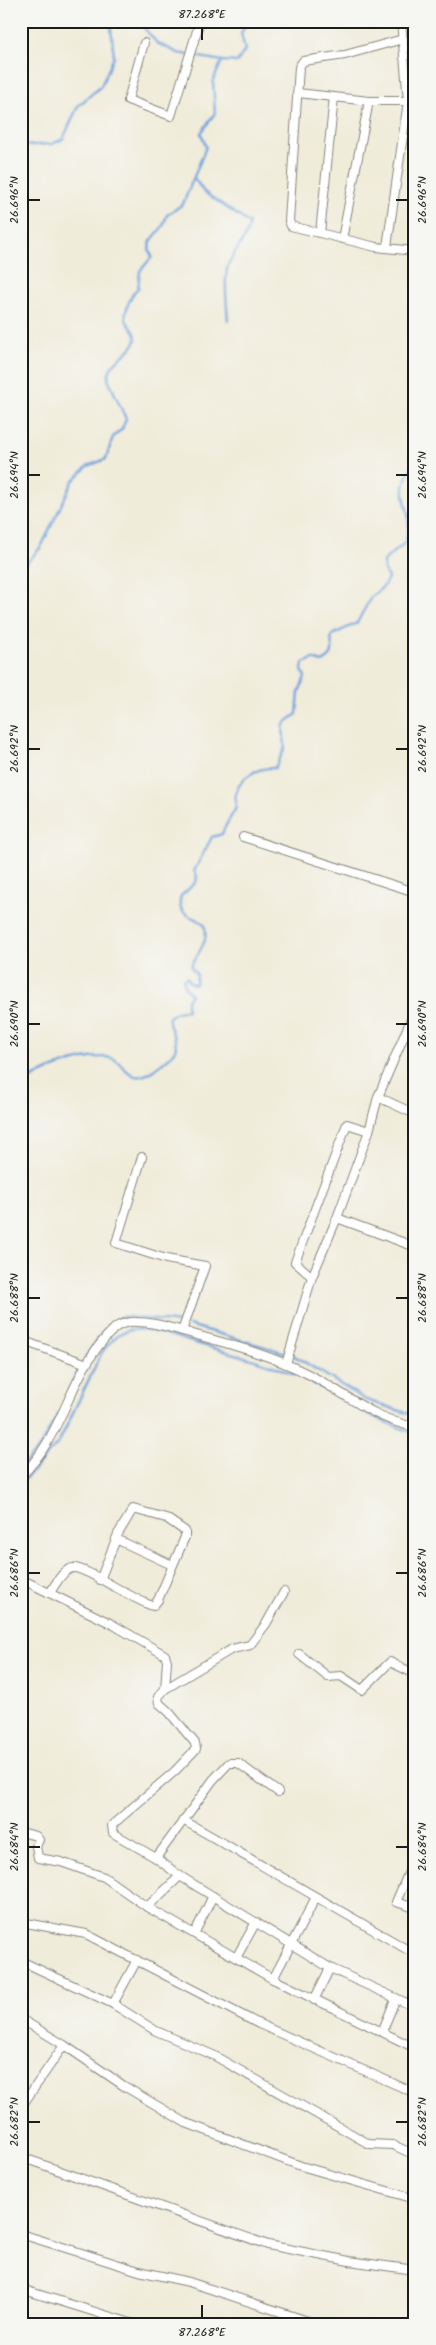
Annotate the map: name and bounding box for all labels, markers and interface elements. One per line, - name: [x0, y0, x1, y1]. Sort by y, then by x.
- text: 87.268°E: [178, 5, 227, 24]
- text: 26.696°N: [5, 176, 24, 224]
- text: 26.696°N: [413, 176, 432, 224]
- text: 26.694°N: [5, 451, 24, 499]
- text: 26.694°N: [413, 451, 432, 499]
- text: 26.692°N: [5, 725, 24, 773]
- text: 26.692°N: [413, 725, 432, 773]
- text: 26.690°N: [5, 1000, 24, 1048]
- text: 26.690°N: [413, 1000, 432, 1048]
- text: 26.688°N: [5, 1273, 24, 1323]
- text: 26.688°N: [413, 1273, 432, 1323]
- text: 26.686°N: [5, 1548, 24, 1598]
- text: 26.686°N: [413, 1548, 432, 1598]
- text: 26.684°N: [5, 1822, 24, 1872]
- text: 26.684°N: [413, 1822, 432, 1872]
- text: 26.682°N: [5, 2097, 24, 2147]
- text: 26.682°N: [413, 2097, 432, 2147]
- text: 87.268°E: [178, 2323, 227, 2342]

